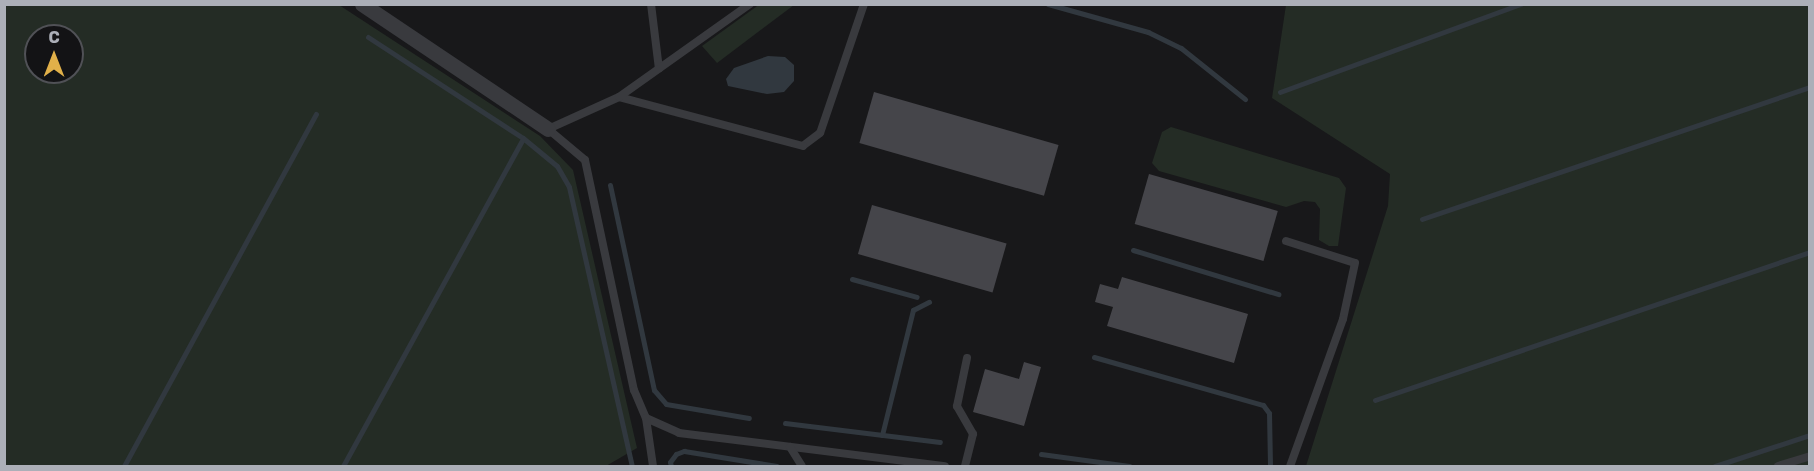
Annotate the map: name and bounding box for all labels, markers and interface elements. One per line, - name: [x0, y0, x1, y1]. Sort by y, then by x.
- north arrow: [24, 24, 84, 84]
- text: С: [48, 28, 60, 47]

